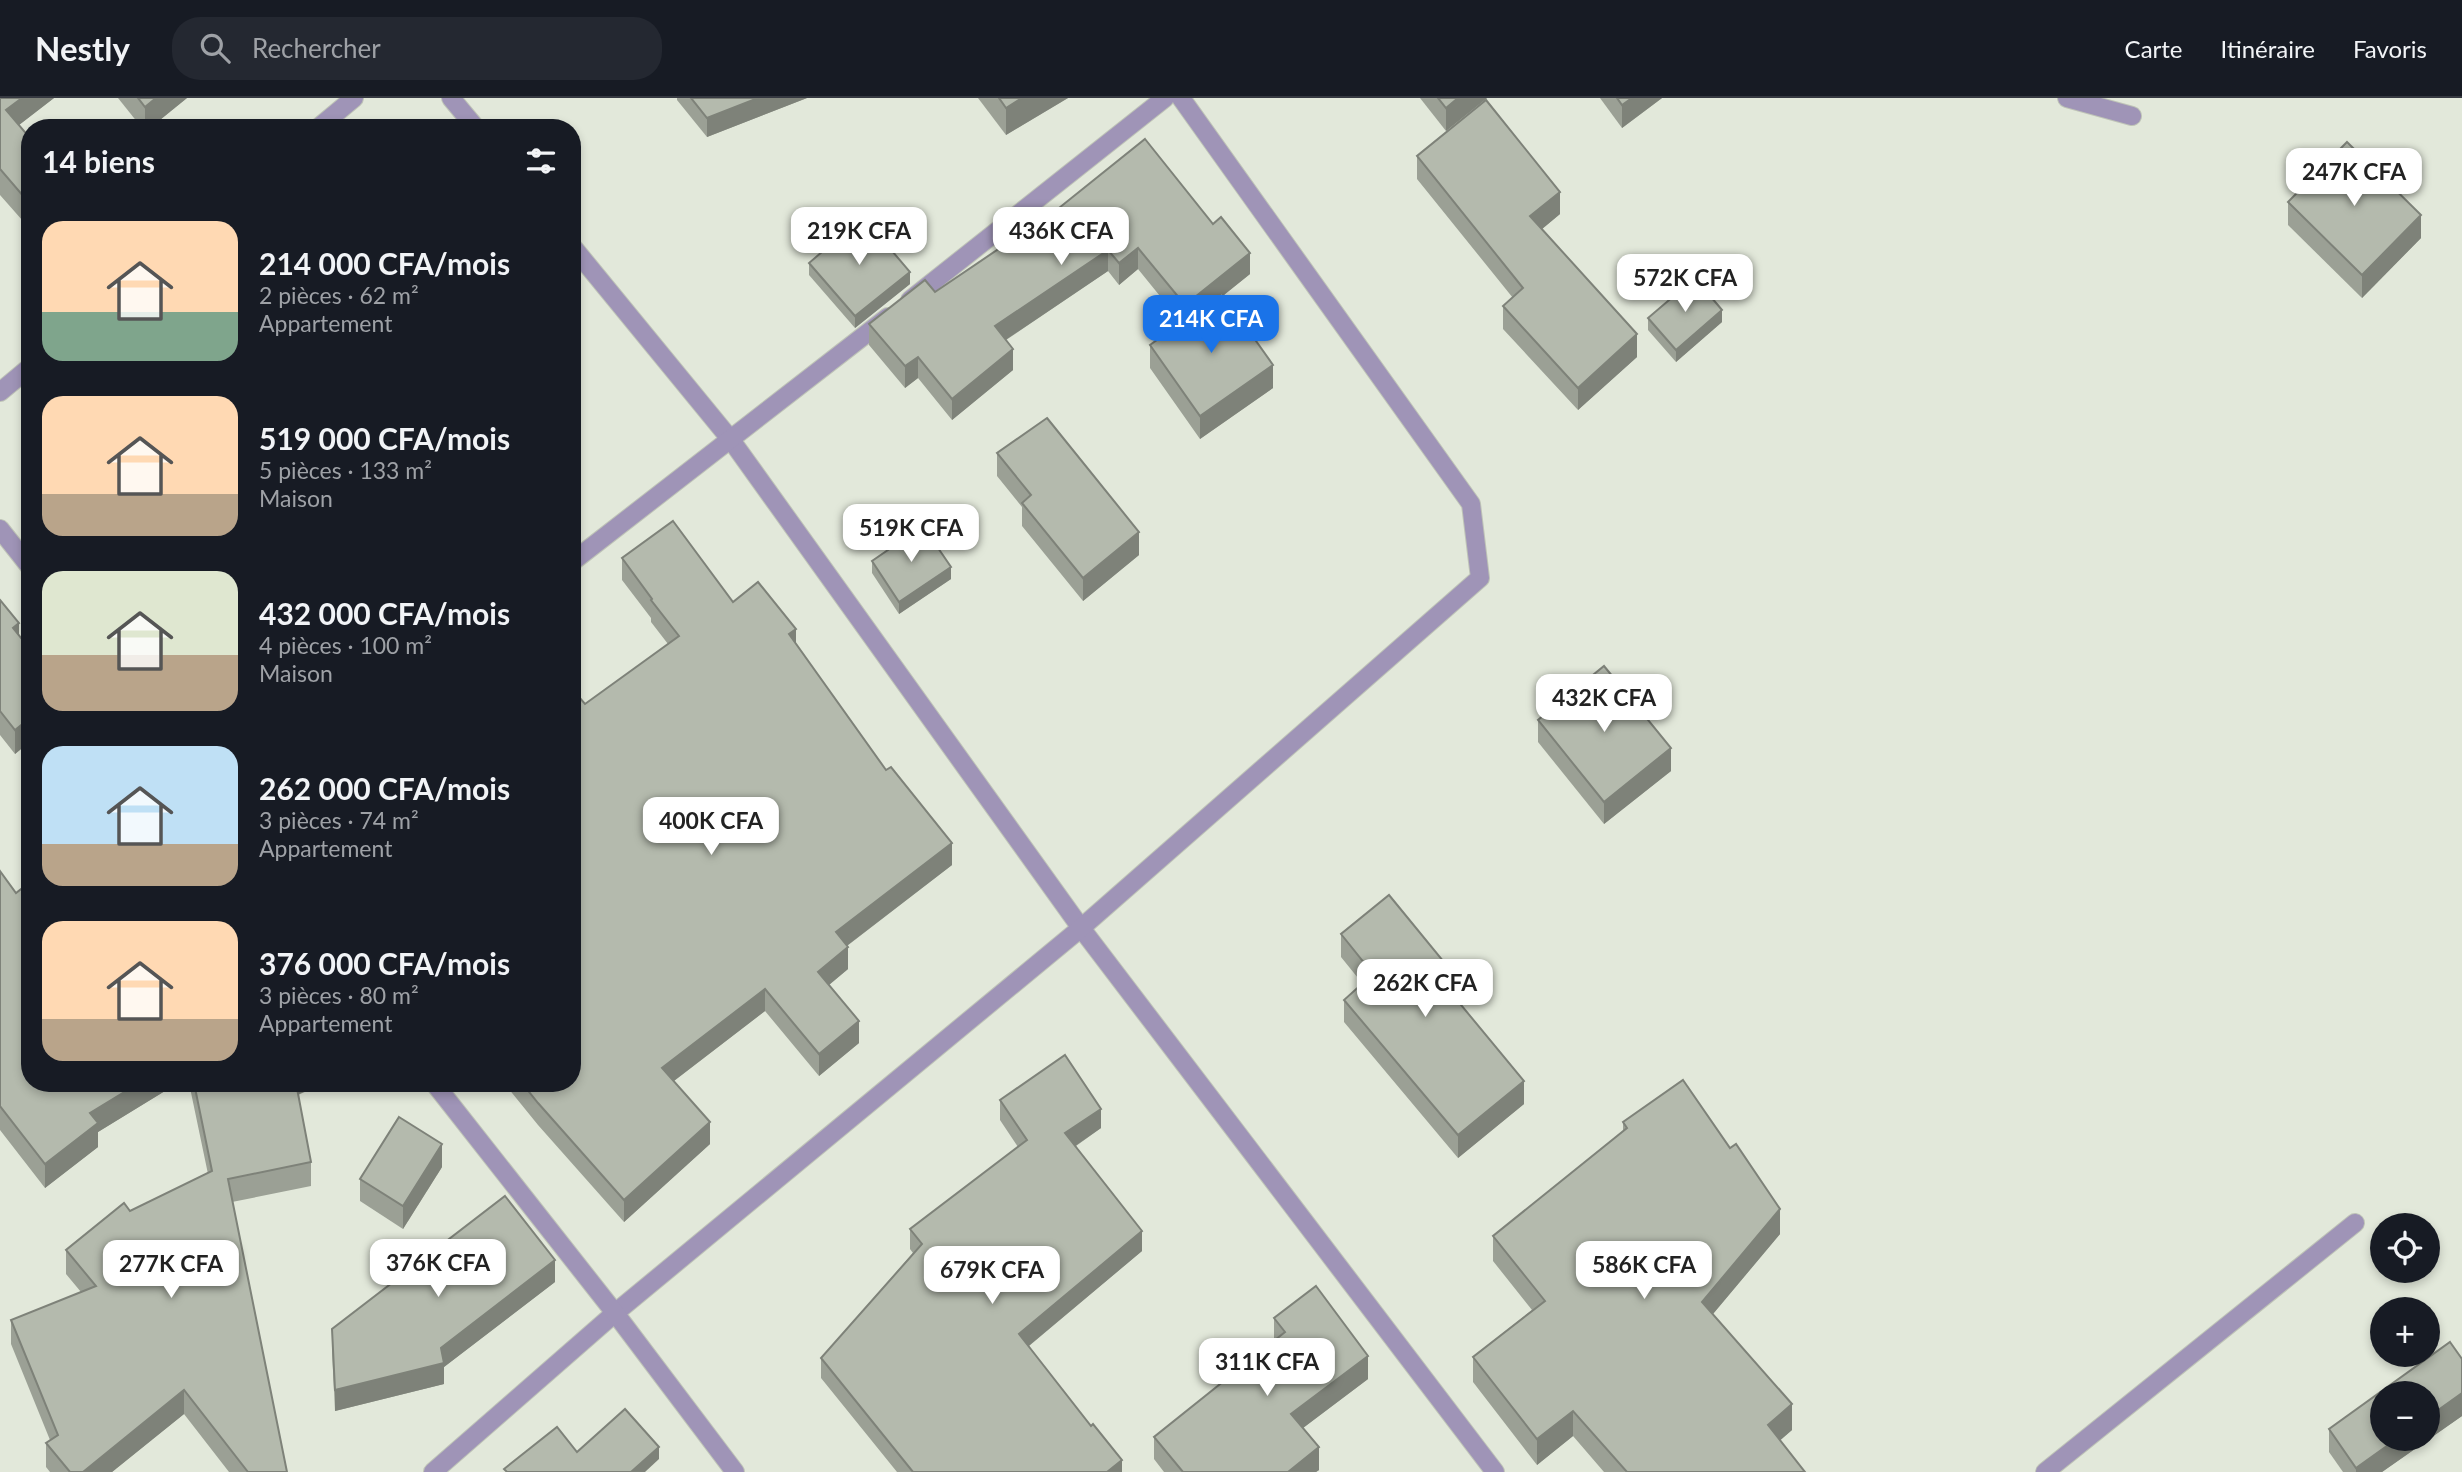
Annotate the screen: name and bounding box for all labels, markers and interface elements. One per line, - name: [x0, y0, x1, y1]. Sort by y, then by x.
- search box: [172, 17, 662, 80]
- text: Nestly: [35, 28, 130, 68]
- icon: search: [196, 29, 234, 67]
- text: Rechercher: [252, 32, 381, 64]
- text: Carte: [2125, 34, 2183, 63]
- text: Itinéraire: [2221, 34, 2315, 63]
- text: Favoris: [2353, 34, 2427, 63]
- icon: filters: [522, 142, 560, 180]
- text: 14 biens: [42, 143, 155, 179]
- pin: 247K CFA: [2282, 148, 2426, 208]
- text: 247K CFA: [2302, 157, 2406, 185]
- pin: 219K CFA: [787, 208, 931, 267]
- pin: 436K CFA: [989, 208, 1133, 267]
- text: 219K CFA: [807, 216, 911, 244]
- text: 436K CFA: [1009, 216, 1113, 244]
- text: 214 000 CFA/mois: [259, 245, 510, 281]
- icon: home: [98, 249, 182, 333]
- pin: 572K CFA: [1613, 254, 1757, 314]
- text: 572K CFA: [1633, 263, 1737, 291]
- text: 2 pièces · 62 m²: [259, 281, 419, 309]
- pin: 214K CFA: [1139, 296, 1283, 355]
- text: 214K CFA: [1159, 304, 1263, 332]
- text: Appartement: [259, 309, 392, 337]
- text: 519 000 CFA/mois: [259, 420, 510, 456]
- icon: home: [98, 424, 182, 508]
- text: 5 pièces · 133 m²: [259, 456, 432, 484]
- text: Maison: [259, 484, 333, 512]
- pin: 519K CFA: [839, 504, 983, 564]
- text: 519K CFA: [859, 513, 963, 541]
- text: 432 000 CFA/mois: [259, 595, 510, 631]
- icon: home: [98, 599, 182, 683]
- text: 4 pièces · 100 m²: [259, 631, 432, 659]
- text: Maison: [259, 659, 333, 687]
- pin: 432K CFA: [1532, 674, 1676, 734]
- text: 432K CFA: [1552, 683, 1656, 711]
- text: 262 000 CFA/mois: [259, 770, 510, 806]
- icon: home: [98, 774, 182, 858]
- pin: 400K CFA: [639, 798, 783, 857]
- text: 3 pièces · 74 m²: [259, 806, 419, 834]
- text: 400K CFA: [659, 806, 763, 834]
- text: Appartement: [259, 834, 392, 862]
- text: 376 000 CFA/mois: [259, 945, 510, 981]
- icon: home: [98, 949, 182, 1033]
- pin: 262K CFA: [1353, 960, 1497, 1019]
- text: 262K CFA: [1373, 968, 1477, 996]
- text: 3 pièces · 80 m²: [259, 981, 419, 1009]
- text: Appartement: [259, 1009, 392, 1037]
- map controls: [2370, 1213, 2440, 1451]
- button: locate: [2370, 1213, 2440, 1283]
- pin: 277K CFA: [99, 1240, 243, 1300]
- pin: 376K CFA: [366, 1240, 510, 1299]
- pin: 586K CFA: [1572, 1242, 1716, 1301]
- pin: 679K CFA: [920, 1246, 1064, 1306]
- text: 376K CFA: [386, 1248, 490, 1276]
- text: 277K CFA: [119, 1249, 223, 1277]
- text: 586K CFA: [1592, 1250, 1696, 1278]
- text: 679K CFA: [940, 1255, 1044, 1283]
- button: +: [2370, 1297, 2440, 1367]
- pin: 311K CFA: [1195, 1338, 1339, 1398]
- text: 311K CFA: [1215, 1347, 1319, 1375]
- button: −: [2370, 1381, 2440, 1451]

